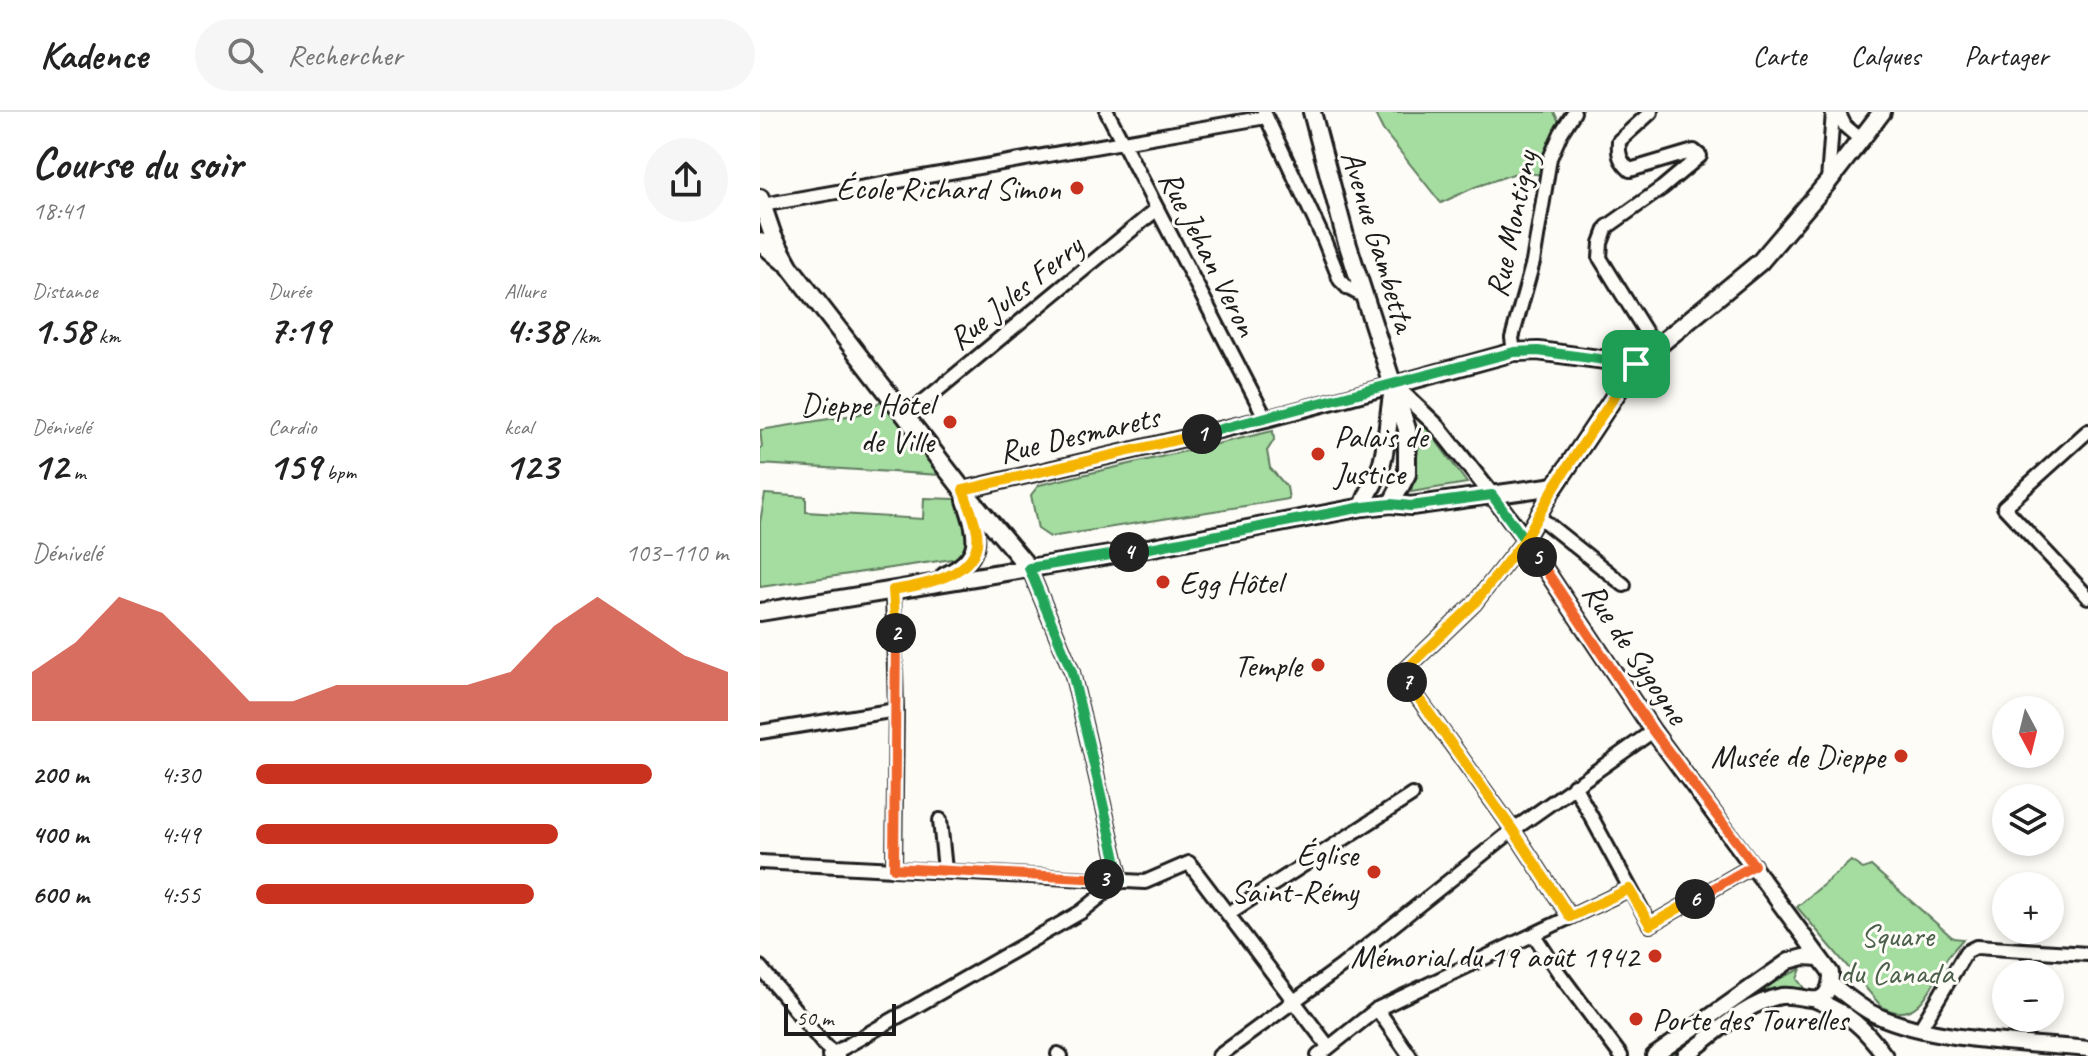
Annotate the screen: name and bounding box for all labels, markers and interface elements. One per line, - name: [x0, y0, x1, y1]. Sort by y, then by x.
- search box: [195, 19, 755, 91]
- text: Kadence: [40, 32, 147, 79]
- icon: search: [223, 33, 267, 77]
- text: Rechercher: [287, 36, 403, 74]
- text: Carte: [1753, 38, 1806, 73]
- text: Calques: [1850, 38, 1920, 73]
- text: Partager: [1964, 38, 2048, 73]
- text: Course du soir: [32, 136, 242, 191]
- button: share: [644, 138, 728, 222]
- street label: Rue Montigny: [1476, 145, 1547, 301]
- street label: Avenue Gambetta: [1332, 146, 1426, 339]
- street label: Rue Jehan Veron: [1149, 164, 1268, 344]
- place label: École Richard Simon: [836, 168, 1062, 209]
- marker: École Richard Simon: [1068, 179, 1086, 197]
- text: 18:41: [32, 194, 84, 227]
- street label: Rue Jules Ferry: [940, 224, 1092, 359]
- text: Distance: [32, 277, 98, 305]
- text: Durée: [268, 277, 311, 305]
- text: Allure: [504, 277, 546, 305]
- text: 1.58: [32, 305, 93, 355]
- text: 7:19: [268, 305, 329, 355]
- text: 4:38: [504, 305, 566, 355]
- text: km: [93, 322, 120, 350]
- text: /km: [566, 322, 600, 350]
- pin: [1602, 330, 1670, 398]
- icon: arrive: [1614, 342, 1658, 386]
- place label: Dieppe Hôtel de Ville: [801, 384, 940, 462]
- street label: Rue Desmarets: [995, 396, 1165, 473]
- text: Dénivelé: [32, 413, 91, 441]
- text: Cardio: [268, 413, 316, 441]
- text: kcal: [504, 413, 533, 441]
- marker: Dieppe Hôtel de Ville: [941, 413, 959, 431]
- pin: 1: [1182, 414, 1222, 454]
- place label: Palais de Justice: [1332, 416, 1430, 494]
- text: 1: [1197, 420, 1207, 448]
- text: 12: [32, 441, 68, 491]
- text: 159: [268, 441, 321, 491]
- text: 123: [504, 441, 558, 491]
- marker: Palais de Justice: [1309, 445, 1327, 463]
- text: m: [68, 458, 86, 486]
- text: bpm: [321, 458, 356, 486]
- pin: 4: [1109, 532, 1149, 572]
- text: Dénivelé: [32, 536, 102, 569]
- text: 103–110 m: [625, 536, 728, 569]
- pin: 5: [1517, 537, 1557, 577]
- text: 4: [1124, 538, 1134, 566]
- text: 5: [1532, 543, 1542, 571]
- place label: Egg Hôtel: [1179, 562, 1288, 603]
- marker: Egg Hôtel: [1154, 573, 1172, 591]
- street label: Rue de Sygogne: [1573, 575, 1699, 734]
- pin: 2: [876, 613, 916, 653]
- text: 2: [891, 619, 901, 647]
- place label: Temple: [1234, 645, 1305, 686]
- marker: Temple: [1309, 656, 1327, 674]
- pin: 7: [1387, 662, 1427, 702]
- text: 7: [1402, 668, 1412, 696]
- north arrow: [1992, 696, 2064, 768]
- map controls: [1992, 696, 2064, 1032]
- place label: Musée de Dieppe: [1711, 736, 1888, 777]
- marker: Musée de Dieppe: [1892, 747, 1910, 765]
- text: 200 m: [32, 758, 88, 791]
- text: 4:30: [160, 758, 200, 791]
- button: layers: [1992, 784, 2064, 856]
- text: 400 m: [32, 818, 88, 851]
- text: 4:49: [160, 818, 200, 851]
- place label: Église Saint-Rémy: [1231, 834, 1361, 912]
- pin: 3: [1084, 859, 1124, 899]
- marker: Église Saint-Rémy: [1365, 863, 1383, 881]
- text: 3: [1099, 865, 1109, 893]
- button: +: [1992, 872, 2064, 944]
- text: 600 m: [32, 878, 89, 911]
- text: 4:55: [160, 878, 200, 911]
- pin: 6: [1675, 879, 1715, 919]
- text: 6: [1690, 885, 1700, 913]
- park label: Square du Canada: [1840, 915, 1956, 993]
- place label: Mémorial du 19 août 1942: [1350, 936, 1642, 977]
- marker: Mémorial du 19 août 1942: [1646, 947, 1664, 965]
- button: −: [1992, 960, 2064, 1032]
- place label: Porte des Tourelles: [1652, 999, 1850, 1040]
- scale bar: [784, 1000, 896, 1036]
- text: 50 m: [796, 1004, 833, 1032]
- marker: Porte des Tourelles: [1627, 1010, 1645, 1028]

